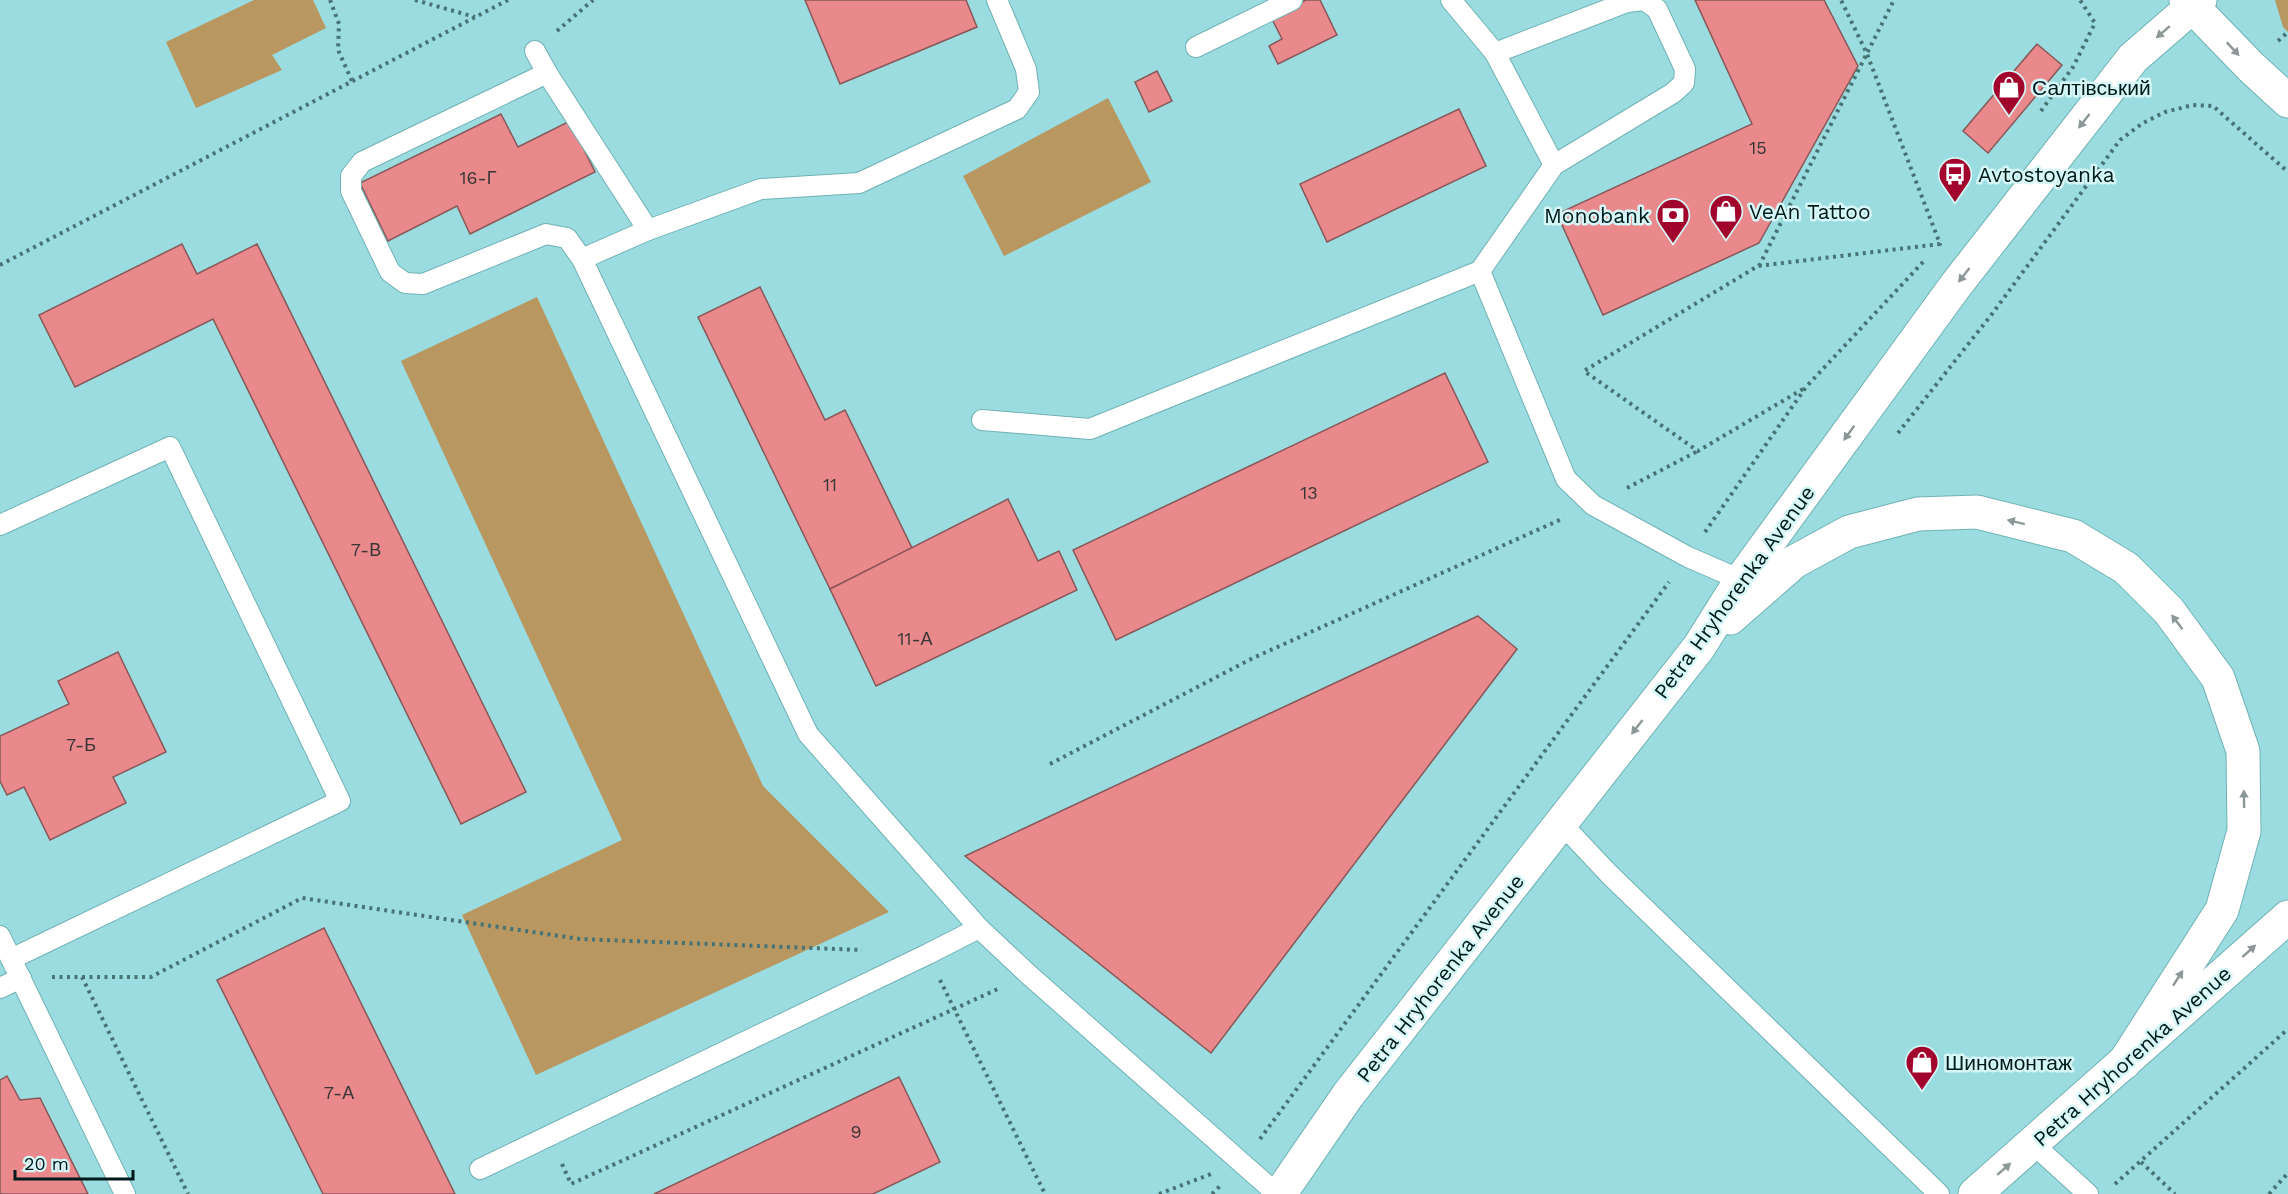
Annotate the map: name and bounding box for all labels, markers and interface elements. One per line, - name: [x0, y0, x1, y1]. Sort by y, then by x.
- one-way arrow: [2155, 26, 2171, 39]
- one-way arrow: [2226, 42, 2240, 56]
- shop icon: Салтівський: [1991, 69, 2027, 116]
- place label: Салтівський: [2032, 75, 2151, 100]
- one-way arrow: [2078, 114, 2090, 129]
- house number: 15: [1749, 137, 1767, 158]
- bus stop icon: Avtostoyanka: [1937, 156, 1973, 203]
- place label: Avtostoyanka: [1978, 162, 2115, 187]
- house number: 16-Г: [460, 167, 497, 188]
- shop icon: VeAn Tattoo: [1708, 193, 1744, 240]
- bank icon: Monobank: [1655, 197, 1691, 244]
- place label: VeAn Tattoo: [1749, 199, 1871, 224]
- place label: Monobank: [1544, 203, 1650, 228]
- one-way arrow: [1958, 267, 1971, 283]
- one-way arrow: [1843, 424, 1855, 440]
- house number: 11: [823, 474, 837, 495]
- street label: Petra Hryhorenka Avenue: [1648, 481, 1820, 703]
- house number: 13: [1300, 482, 1318, 503]
- one-way arrow: [2006, 517, 2024, 526]
- house number: 7-В: [351, 539, 381, 560]
- one-way arrow: [2171, 615, 2183, 630]
- house number: 11-А: [897, 628, 933, 649]
- one-way arrow: [1631, 719, 1643, 734]
- house number: 7-Б: [66, 734, 96, 755]
- one-way arrow: [2239, 790, 2248, 809]
- street label: Petra Hryhorenka Avenue: [1351, 869, 1529, 1087]
- one-way arrow: [2241, 945, 2256, 958]
- street label: Petra Hryhorenka Avenue: [2028, 961, 2236, 1151]
- one-way arrow: [2172, 971, 2184, 987]
- shop icon: Шиномонтаж: [1904, 1044, 1940, 1091]
- place label: Шиномонтаж: [1945, 1050, 2072, 1075]
- house number: 7-А: [324, 1082, 354, 1103]
- house number: 9: [850, 1121, 862, 1142]
- scale bar: [15, 1143, 134, 1181]
- text: 20 m: [24, 1153, 69, 1174]
- one-way arrow: [1996, 1163, 2011, 1176]

